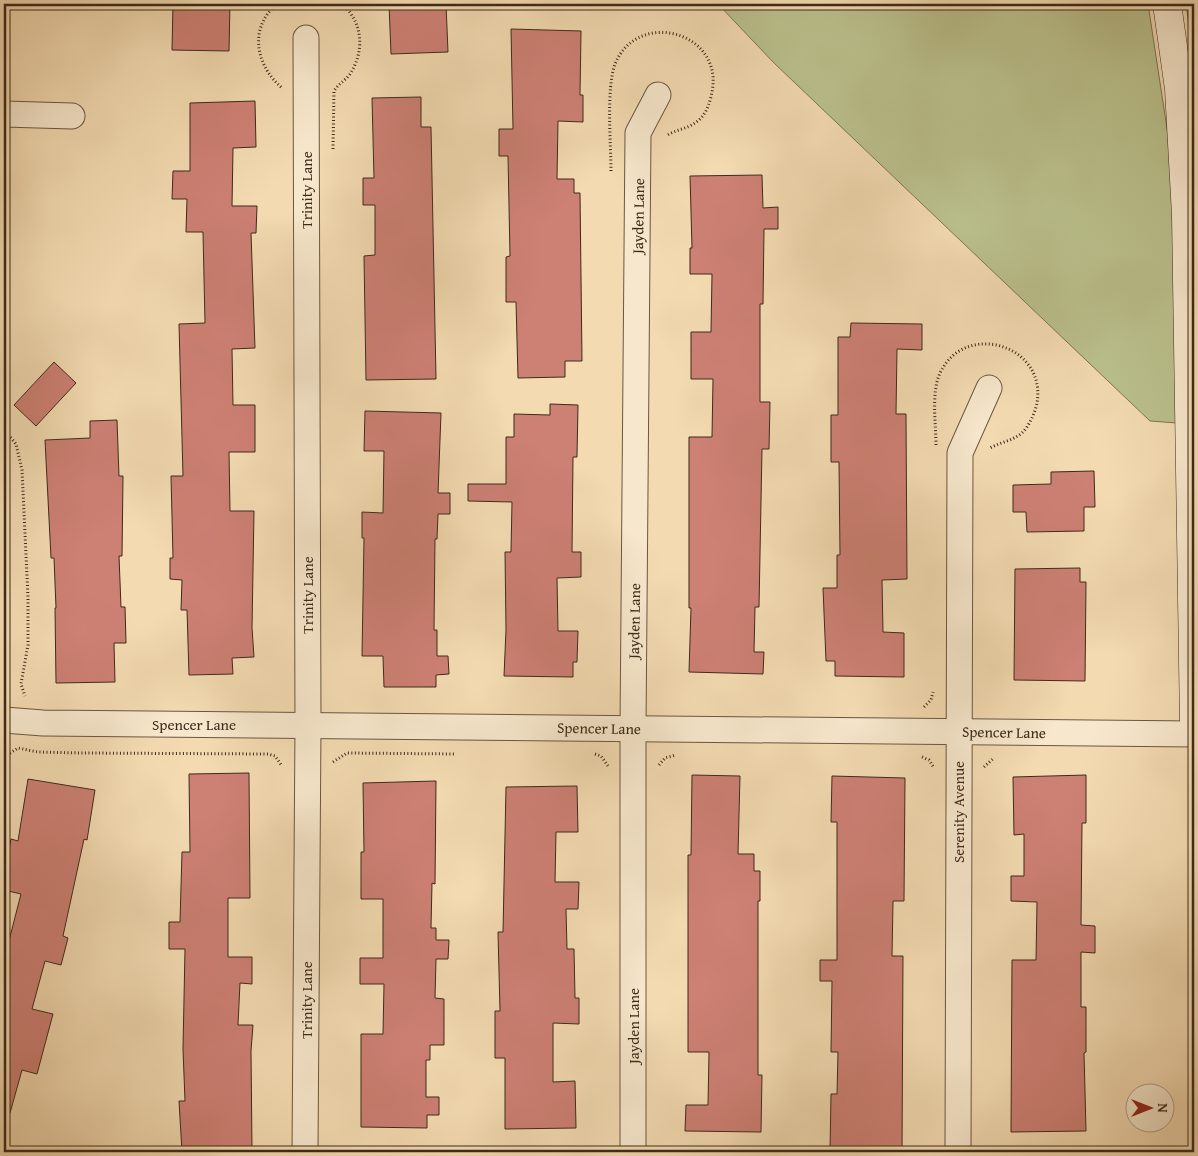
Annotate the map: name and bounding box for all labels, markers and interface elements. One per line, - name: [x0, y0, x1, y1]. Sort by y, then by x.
- street label: Trinity Lane: [296, 151, 317, 229]
- street label: Jayden Lane: [627, 178, 649, 256]
- street label: Trinity Lane: [297, 556, 318, 634]
- street label: Jayden Lane: [623, 583, 645, 661]
- street label: Spencer Lane: [152, 714, 236, 735]
- street label: Spencer Lane: [557, 717, 641, 739]
- street label: Spencer Lane: [962, 721, 1046, 743]
- street label: Serenity Avenue: [948, 761, 969, 863]
- street label: Trinity Lane: [296, 961, 317, 1039]
- street label: Jayden Lane: [623, 988, 644, 1066]
- north arrow: [1126, 1084, 1176, 1134]
- text: N: [1153, 1103, 1173, 1113]

